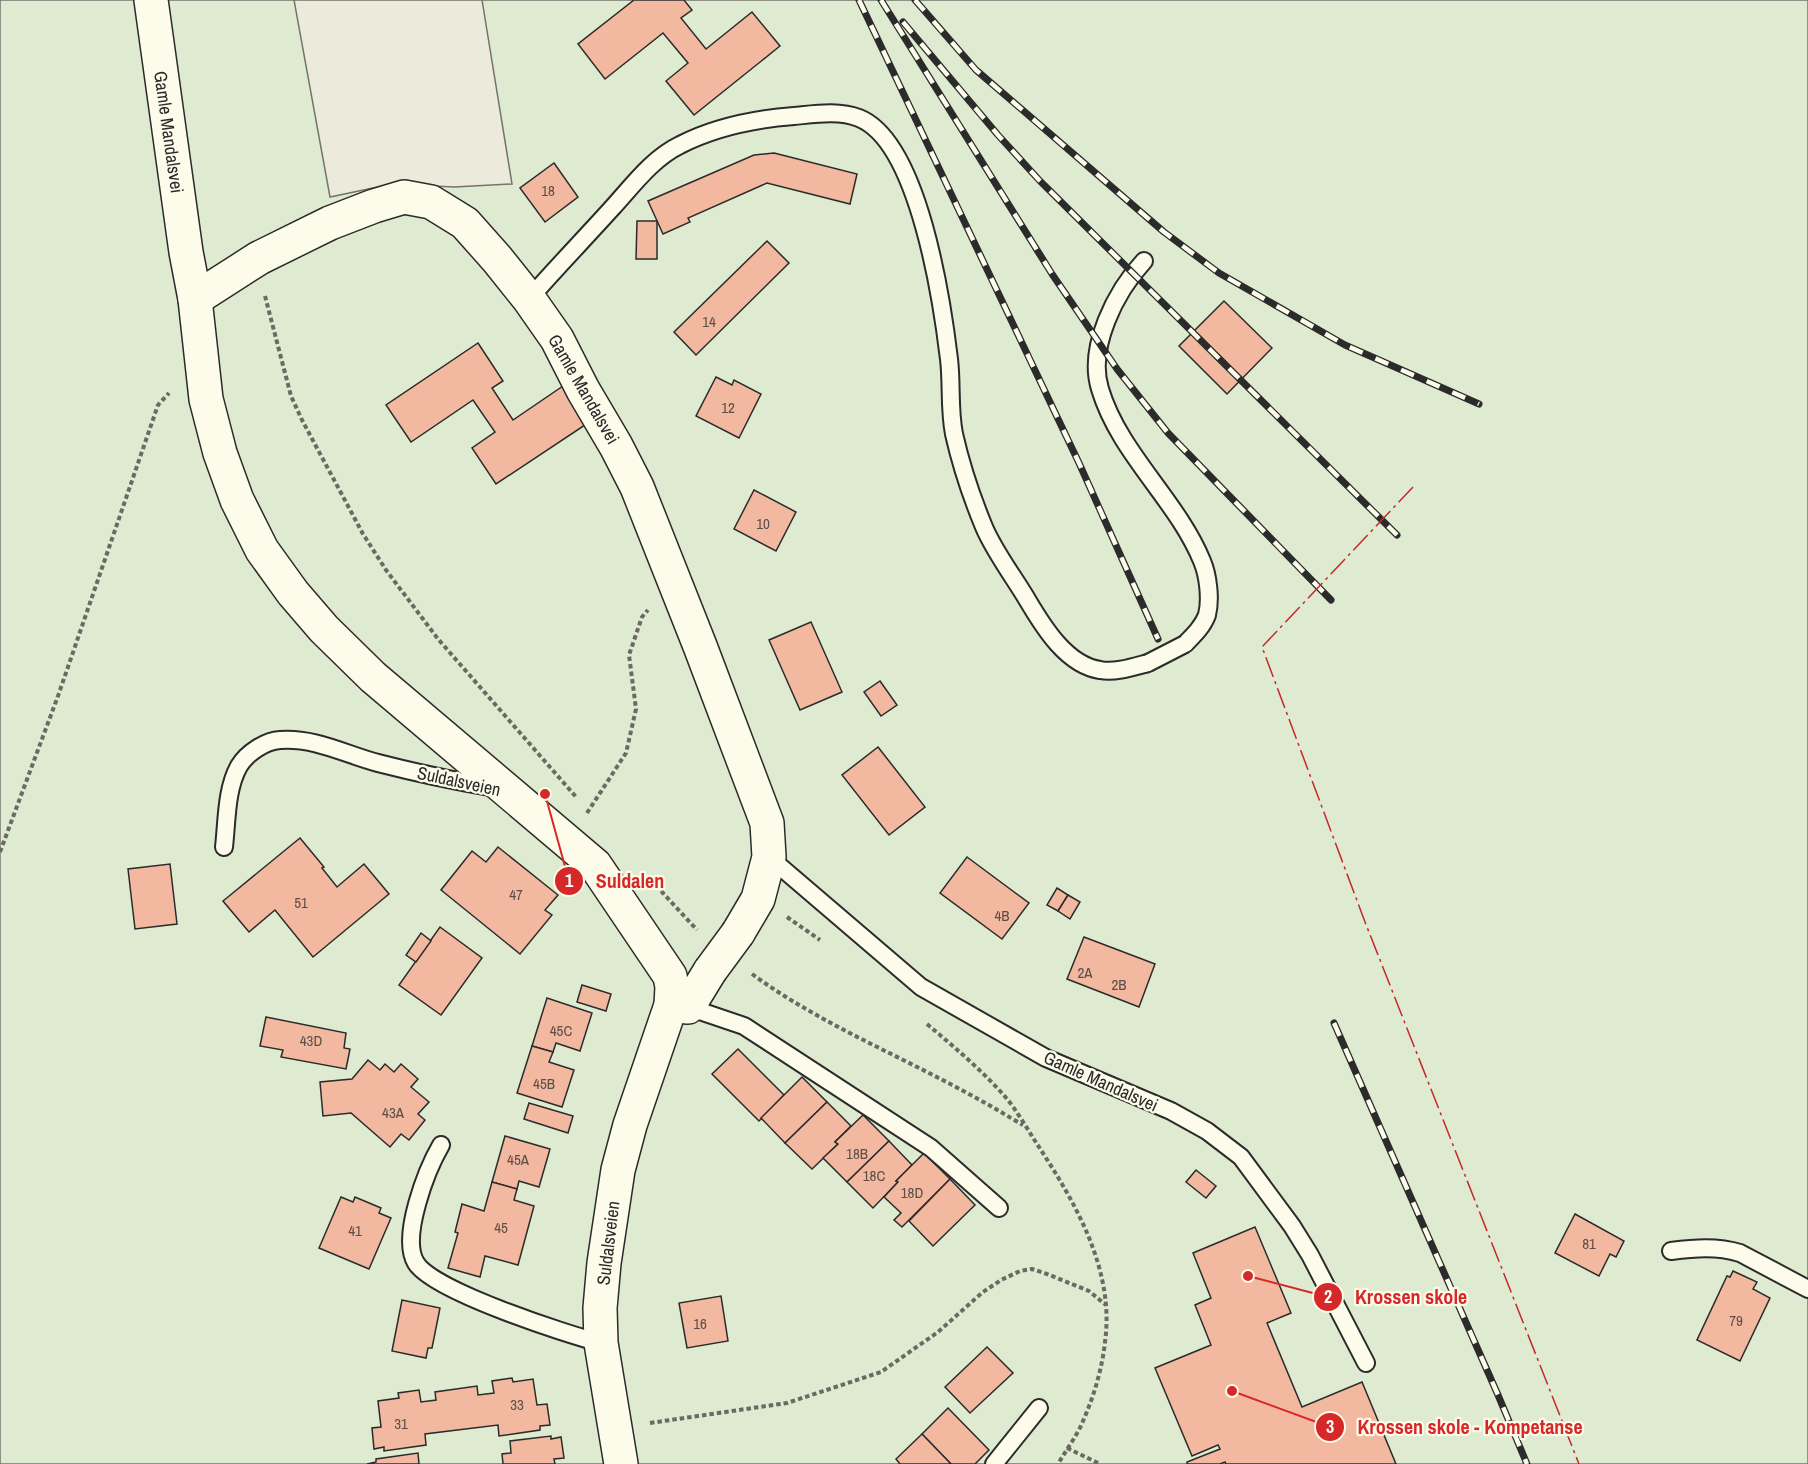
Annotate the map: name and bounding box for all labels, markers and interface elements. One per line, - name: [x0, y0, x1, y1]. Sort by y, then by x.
- street label: Gamle Mandalsvei: [148, 69, 190, 195]
- house number: 18: [541, 180, 555, 201]
- house number: 14: [702, 311, 716, 332]
- street label: Gamle Mandalsvei: [542, 329, 626, 449]
- house number: 12: [721, 397, 735, 418]
- house number: 10: [756, 513, 770, 534]
- street label: Suldalsveien: [415, 760, 503, 802]
- callout: Suldalen: [554, 862, 676, 900]
- text: Suldalen: [596, 867, 664, 894]
- text: 1: [565, 868, 574, 893]
- house number: 47: [509, 884, 523, 905]
- house number: 51: [294, 892, 308, 913]
- house number: 4B: [994, 905, 1010, 926]
- house number: 2A: [1077, 962, 1093, 983]
- house number: 2B: [1111, 974, 1127, 995]
- house number: 45C: [550, 1020, 572, 1041]
- house number: 43D: [300, 1030, 322, 1051]
- street label: Gamle Mandalsvei: [1040, 1045, 1162, 1117]
- house number: 45B: [533, 1073, 555, 1094]
- house number: 43A: [382, 1102, 405, 1123]
- house number: 18B: [846, 1143, 868, 1164]
- house number: 45A: [507, 1149, 530, 1170]
- house number: 18C: [863, 1165, 885, 1186]
- house number: 18D: [901, 1182, 923, 1203]
- street label: Suldalsveien: [590, 1200, 626, 1286]
- house number: 45: [494, 1217, 508, 1238]
- house number: 41: [348, 1220, 362, 1241]
- house number: 81: [1582, 1233, 1596, 1254]
- callout: Krossen skole: [1313, 1278, 1479, 1316]
- text: Krossen skole: [1355, 1283, 1467, 1310]
- text: 2: [1324, 1284, 1332, 1309]
- house number: 79: [1729, 1310, 1743, 1331]
- house number: 16: [693, 1313, 707, 1334]
- house number: 33: [510, 1394, 524, 1415]
- callout: Krossen skole - Kompetanse: [1315, 1408, 1594, 1446]
- house number: 31: [394, 1413, 408, 1434]
- text: Krossen skole - Kompetanse: [1357, 1413, 1583, 1440]
- text: 3: [1326, 1414, 1334, 1439]

